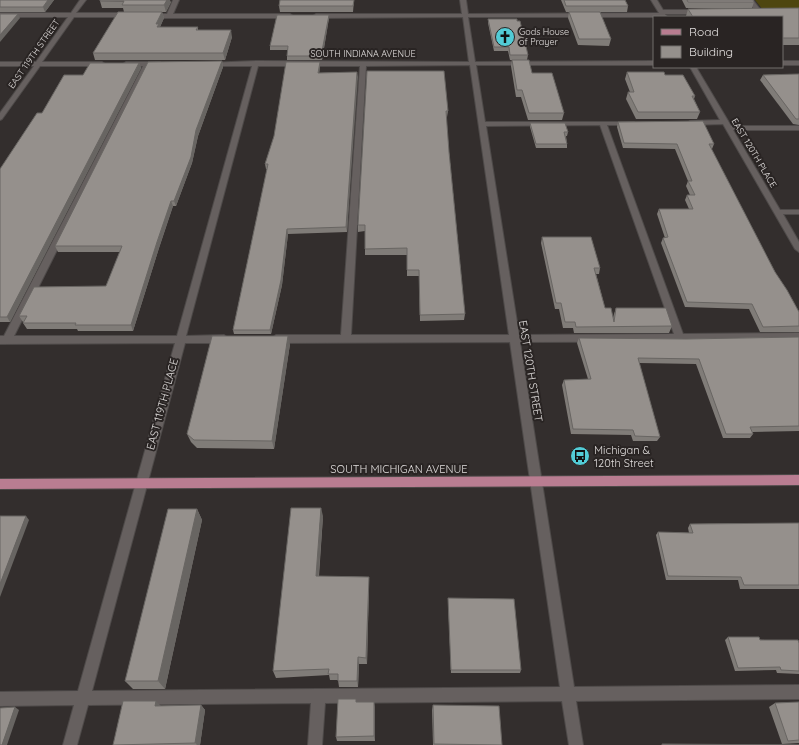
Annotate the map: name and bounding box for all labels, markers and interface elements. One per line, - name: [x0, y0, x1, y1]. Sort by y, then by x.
- street label: EAST 119TH STREET: [6, 16, 62, 91]
- legend: [653, 16, 783, 68]
- text: Road: [689, 24, 719, 39]
- church icon: Gods House of Prayer: [494, 26, 516, 48]
- place label: Gods House of Prayer: [519, 26, 569, 47]
- text: Building: [689, 44, 733, 59]
- street label: SOUTH INDIANA AVENUE: [310, 48, 416, 59]
- street label: EAST 120TH PLACE: [729, 116, 779, 189]
- street label: EAST 120TH STREET: [516, 319, 546, 423]
- street label: EAST 119TH PLACE: [143, 357, 181, 451]
- place label: Michigan & 120th Street: [594, 443, 654, 470]
- bus stop icon: Michigan & 120th Street: [569, 445, 591, 467]
- street label: SOUTH MICHIGAN AVENUE: [330, 462, 468, 476]

